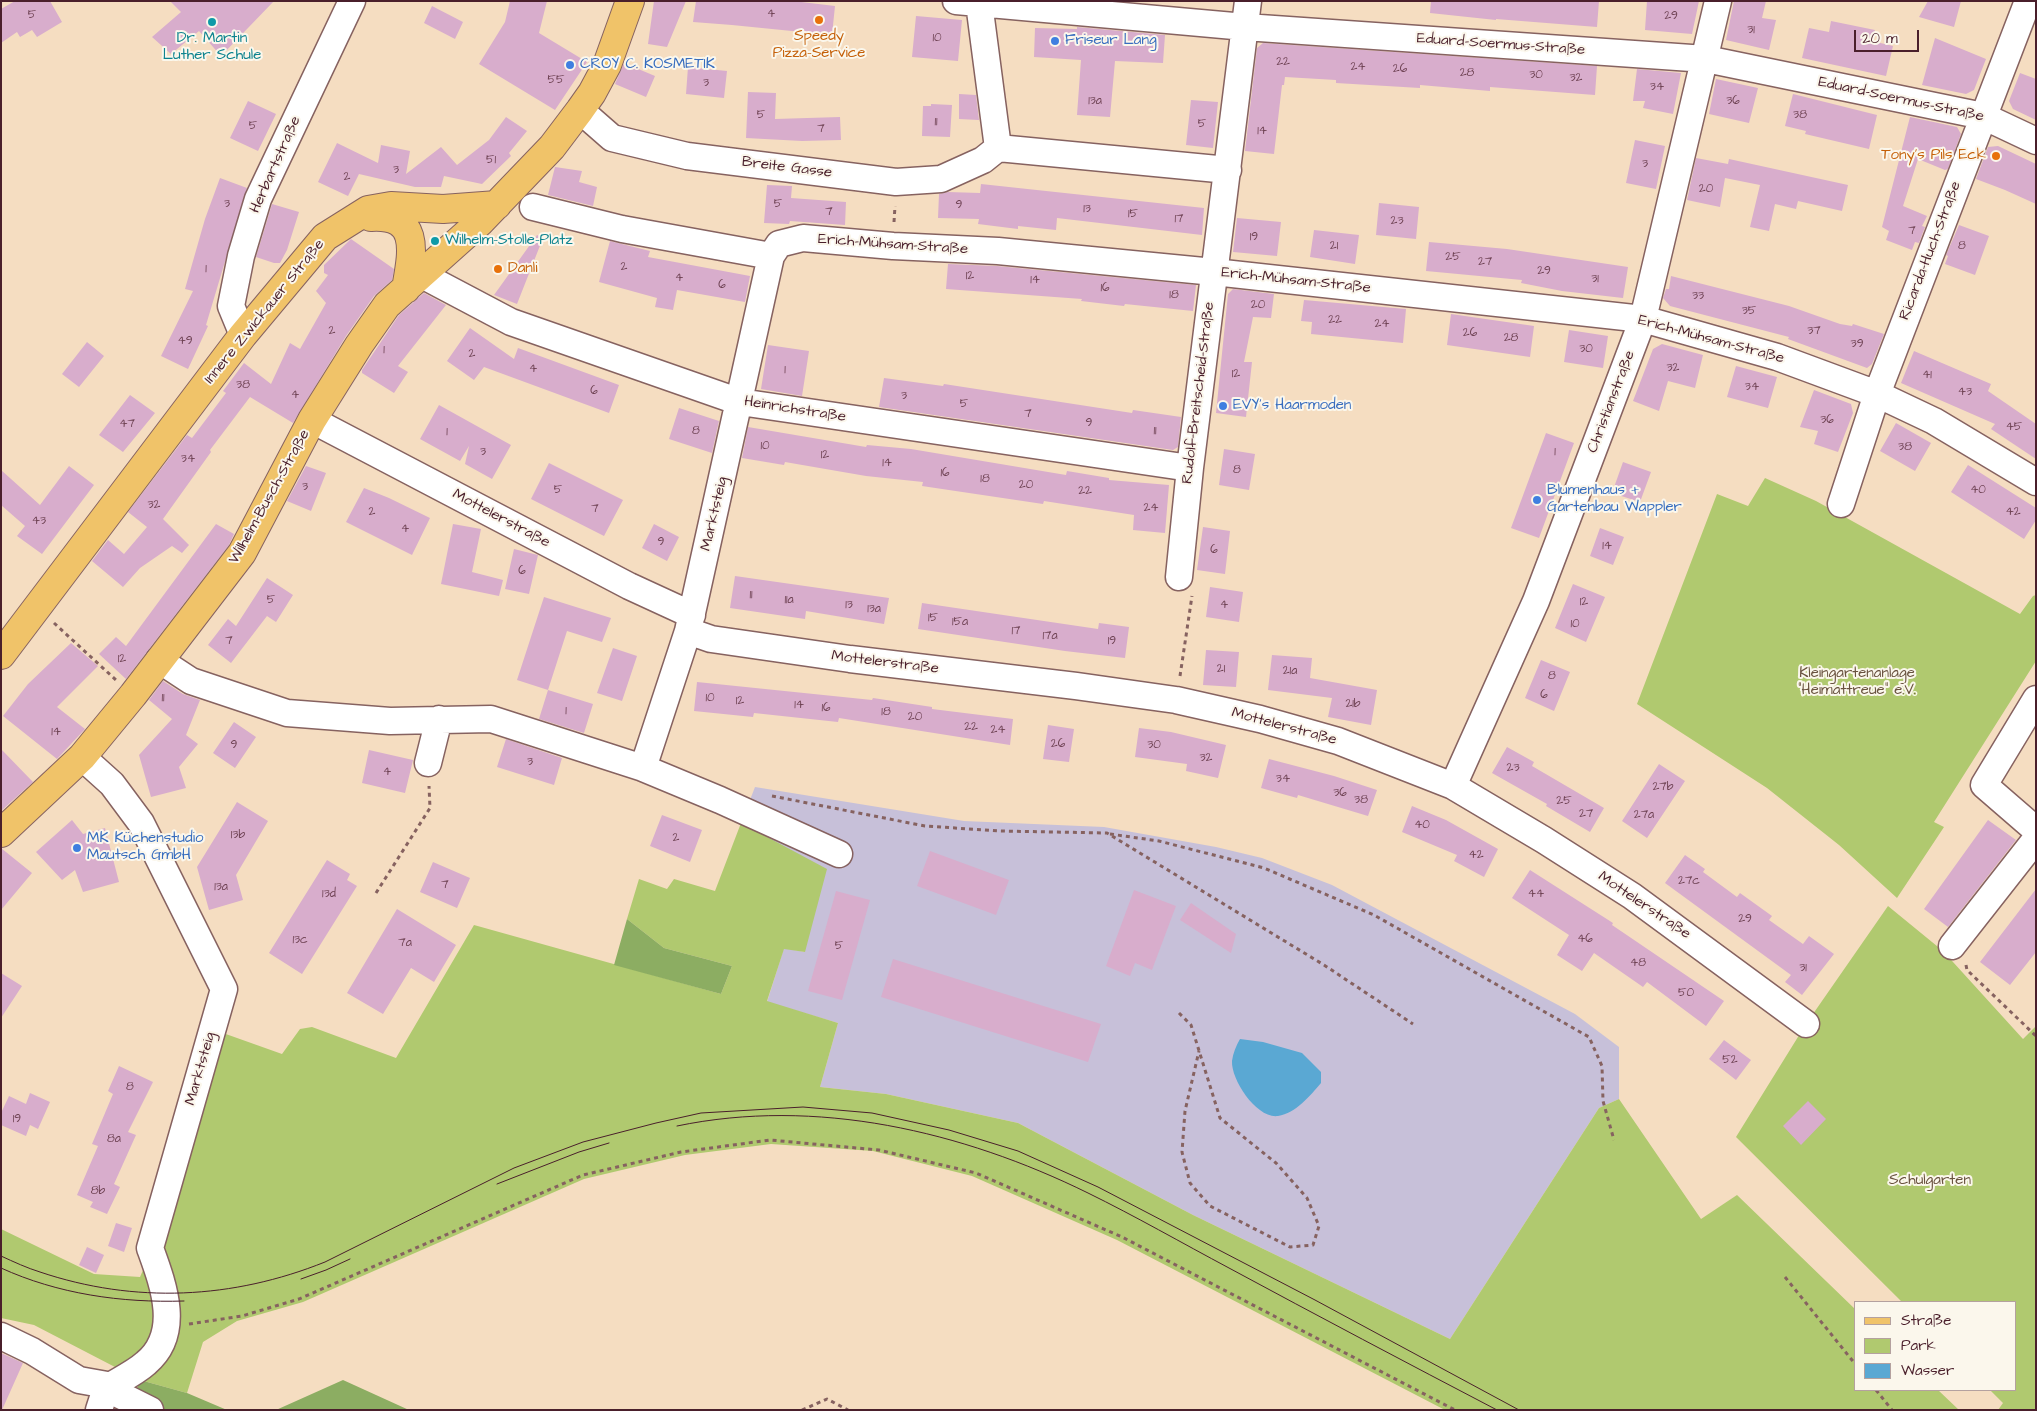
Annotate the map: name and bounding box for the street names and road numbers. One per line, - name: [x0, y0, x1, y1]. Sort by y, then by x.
- street label: Eduard-Soermus-Straße: [1416, 30, 1586, 60]
- street label: Eduard-Soermus-Straße: [1817, 74, 1985, 126]
- street label: Herbartstraße: [247, 114, 305, 216]
- street label: Breite Gasse: [741, 154, 833, 182]
- street label: Ricarda-Huch-Straße: [1896, 179, 1966, 323]
- street label: Erich-Mühsam-Straße: [817, 231, 969, 259]
- street label: Innere Zwickauer Straße: [201, 236, 329, 388]
- street label: Erich-Mühsam-Straße: [1220, 264, 1372, 298]
- street label: Rudolf-Breitscheid-Straße: [1179, 301, 1219, 485]
- street label: Erich-Mühsam-Straße: [1636, 312, 1786, 368]
- street label: Christianstraße: [1584, 348, 1640, 456]
- street label: Heinrichstraße: [743, 393, 847, 427]
- street label: Wilhelm-Busch-Straße: [226, 427, 314, 567]
- street label: Marktsteig: [698, 475, 732, 553]
- street label: Mottelerstraße: [449, 486, 553, 552]
- street label: Mottelerstraße: [830, 647, 940, 679]
- street label: Mottelerstraße: [1229, 704, 1339, 750]
- street label: Mottelerstraße: [1594, 868, 1694, 944]
- street label: Marktsteig: [182, 1030, 220, 1108]

